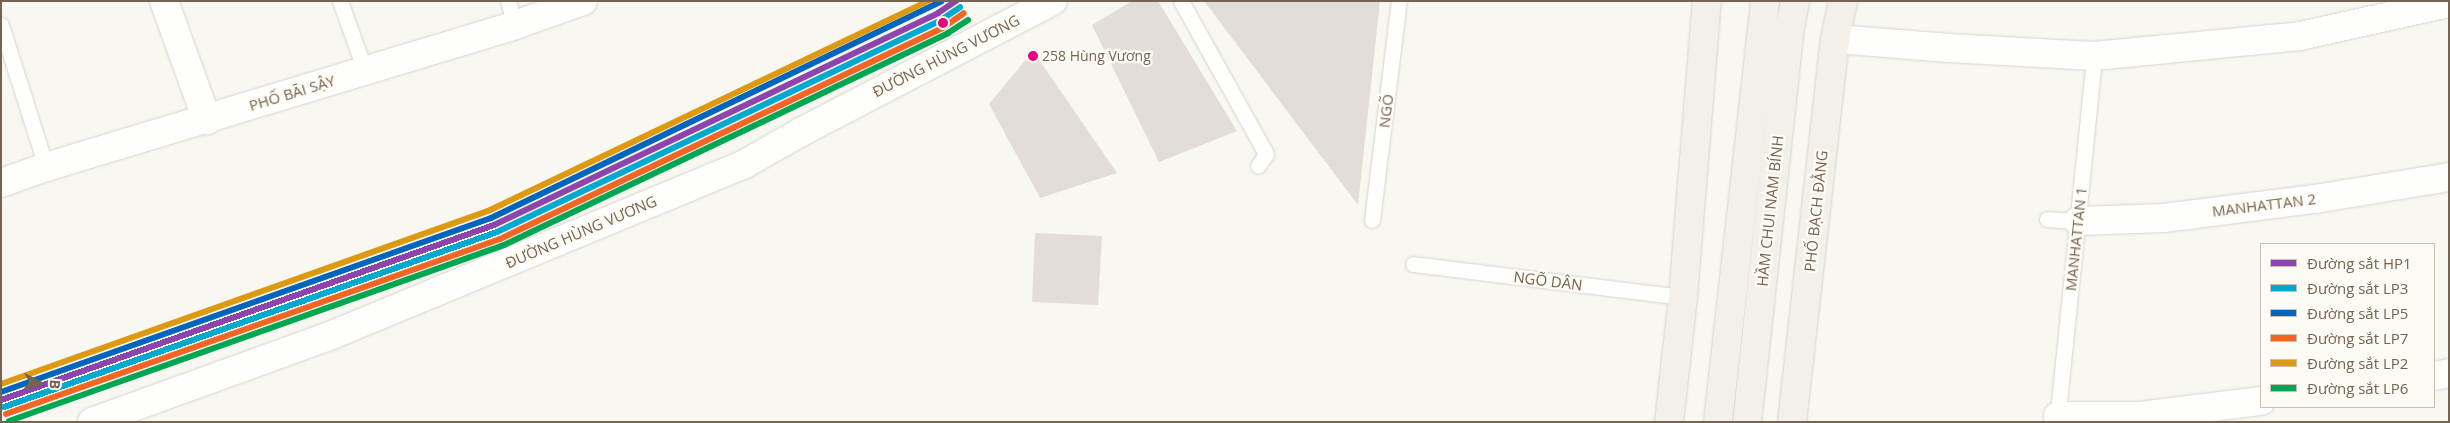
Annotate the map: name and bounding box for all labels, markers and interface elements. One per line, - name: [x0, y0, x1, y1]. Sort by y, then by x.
- street label: ĐƯỜNG HÙNG VƯƠNG: [869, 11, 1023, 101]
- unlabelled marker: [938, 18, 948, 28]
- place label: 258 Hùng Vương: [1042, 48, 1151, 64]
- marker: 258 Hùng Vương: [1028, 51, 1038, 61]
- street label: PHỐ BÃI SẬY: [247, 71, 337, 115]
- street label: NGÕ: [1375, 93, 1397, 129]
- street label: HẦM CHUI NAM BÍNH: [1753, 135, 1787, 287]
- street label: PHỐ BẠCH ĐẰNG: [1801, 149, 1831, 273]
- street label: MANHATTAN 1: [2062, 186, 2090, 292]
- street label: MANHATTAN 2: [2211, 190, 2317, 220]
- street label: ĐƯỜNG HÙNG VƯƠNG: [503, 192, 659, 272]
- legend: [2260, 243, 2435, 408]
- text: Đường sắt HP1: [2307, 253, 2412, 273]
- street label: NGÕ DÂN: [1512, 268, 1584, 294]
- text: Đường sắt LP3: [2307, 278, 2408, 298]
- text: Đường sắt LP5: [2307, 303, 2408, 323]
- text: Đường sắt LP7: [2307, 328, 2408, 348]
- text: Đường sắt LP2: [2307, 353, 2408, 373]
- north arrow: [15, 358, 65, 408]
- text: Đường sắt LP6: [2307, 378, 2408, 398]
- text: B: [46, 379, 65, 390]

